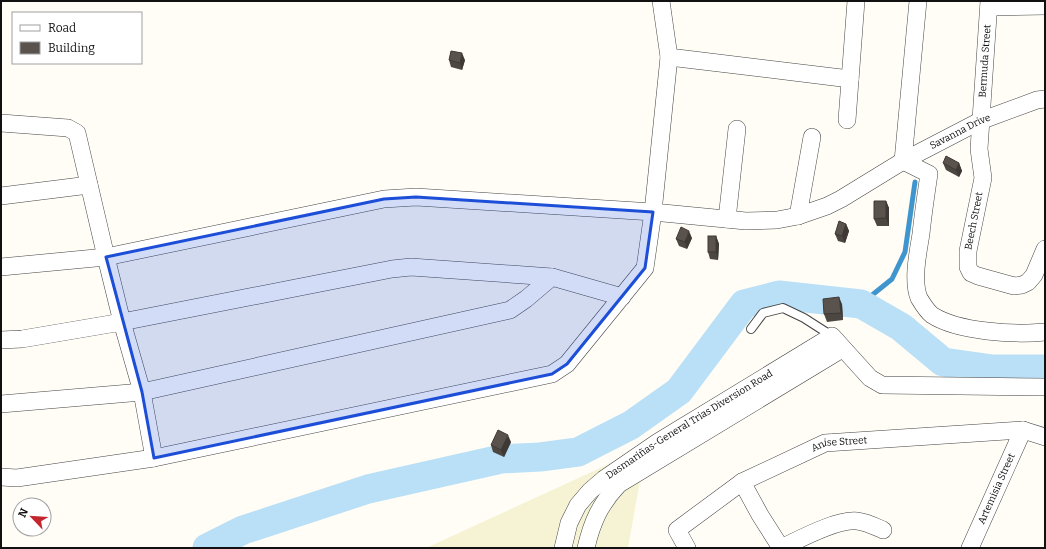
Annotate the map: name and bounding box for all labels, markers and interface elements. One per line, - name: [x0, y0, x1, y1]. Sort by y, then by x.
- legend: [12, 12, 142, 64]
- text: Road: [48, 21, 76, 35]
- street label: Bermuda Street: [976, 24, 994, 98]
- text: Building: [48, 41, 95, 55]
- street label: Savanna Drive: [928, 112, 992, 152]
- street label: Beech Street: [963, 191, 986, 251]
- street label: Dasmariñas-General Trias Diversion Road: [604, 367, 775, 482]
- street label: Anise Street: [809, 434, 868, 455]
- street label: Artemisia Street: [976, 451, 1018, 526]
- north arrow: [12, 497, 52, 537]
- text: N: [16, 506, 31, 520]

